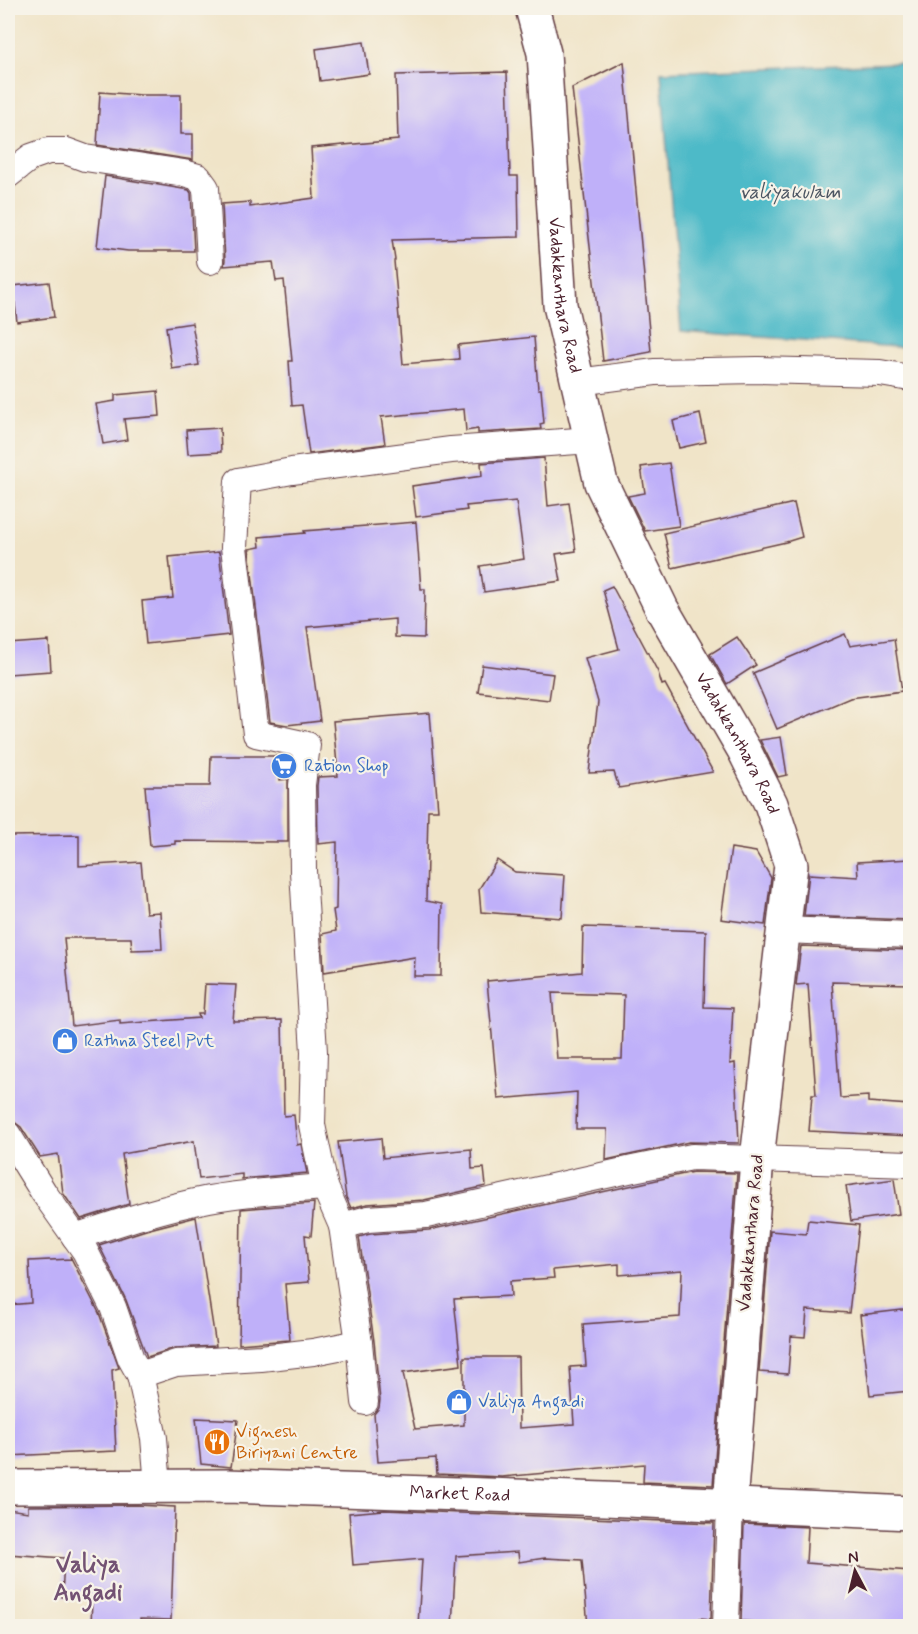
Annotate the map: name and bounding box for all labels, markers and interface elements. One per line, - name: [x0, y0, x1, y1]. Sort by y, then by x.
- water label: valiyakulam: [739, 179, 841, 206]
- street label: Vadakkanthara Road: [542, 216, 587, 376]
- street label: Vadakkanthara Road: [689, 668, 785, 817]
- supermarket icon: Ration Shop: [269, 751, 299, 781]
- place label: Ration Shop: [304, 754, 389, 778]
- shop icon: Rathna Steel Pvt: [50, 1026, 80, 1056]
- place label: Rathna Steel Pvt: [84, 1029, 215, 1053]
- street label: Vadakkanthara Road: [732, 1153, 770, 1313]
- shop icon: Valiya Angadi: [444, 1387, 474, 1417]
- place label: Valiya Angadi: [478, 1390, 584, 1416]
- place label: Vignesh Biriyani Centre: [236, 1420, 358, 1465]
- restaurant icon: Vignesh Biriyani Centre: [202, 1427, 232, 1457]
- street label: Market Road: [409, 1480, 511, 1508]
- north arrow: [825, 1541, 885, 1601]
- text: N: [847, 1547, 860, 1569]
- district label: Valiya Angadi: [54, 1550, 123, 1612]

